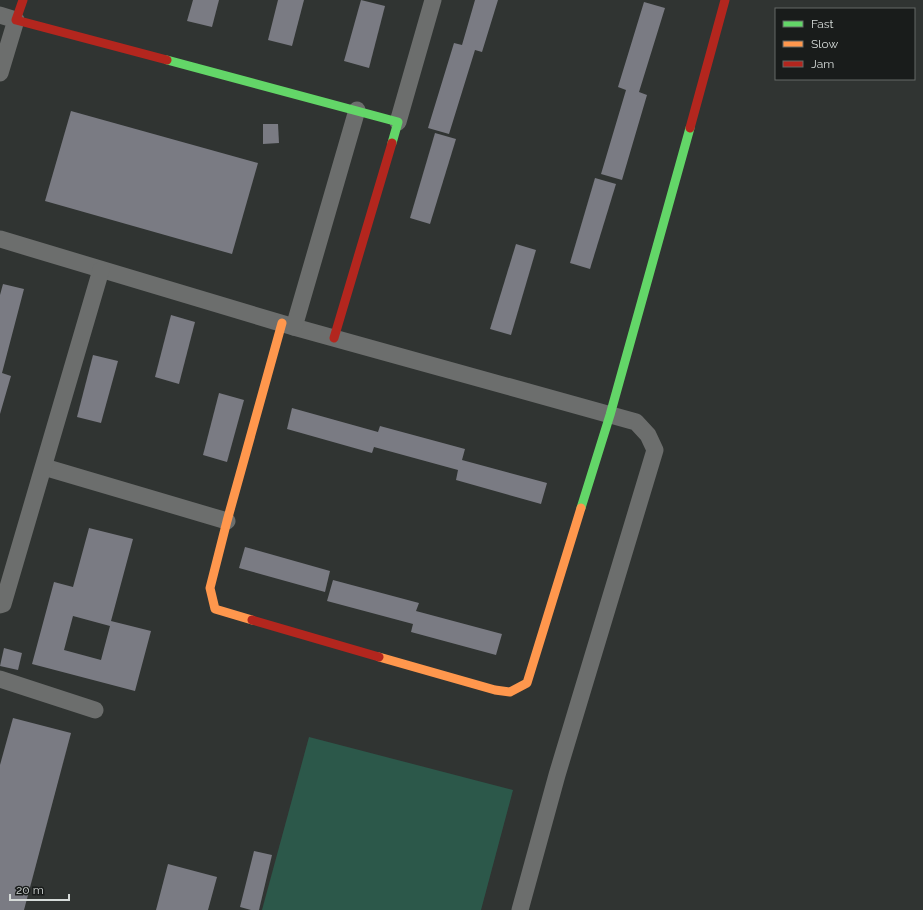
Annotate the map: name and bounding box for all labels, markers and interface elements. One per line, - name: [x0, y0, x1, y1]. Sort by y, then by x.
- legend: [775, 8, 915, 80]
- text: Fast: [811, 17, 834, 31]
- text: Slow: [811, 37, 838, 51]
- text: Jam: [811, 57, 834, 71]
- scale bar: [10, 876, 69, 902]
- text: 20 m: [16, 883, 44, 897]

